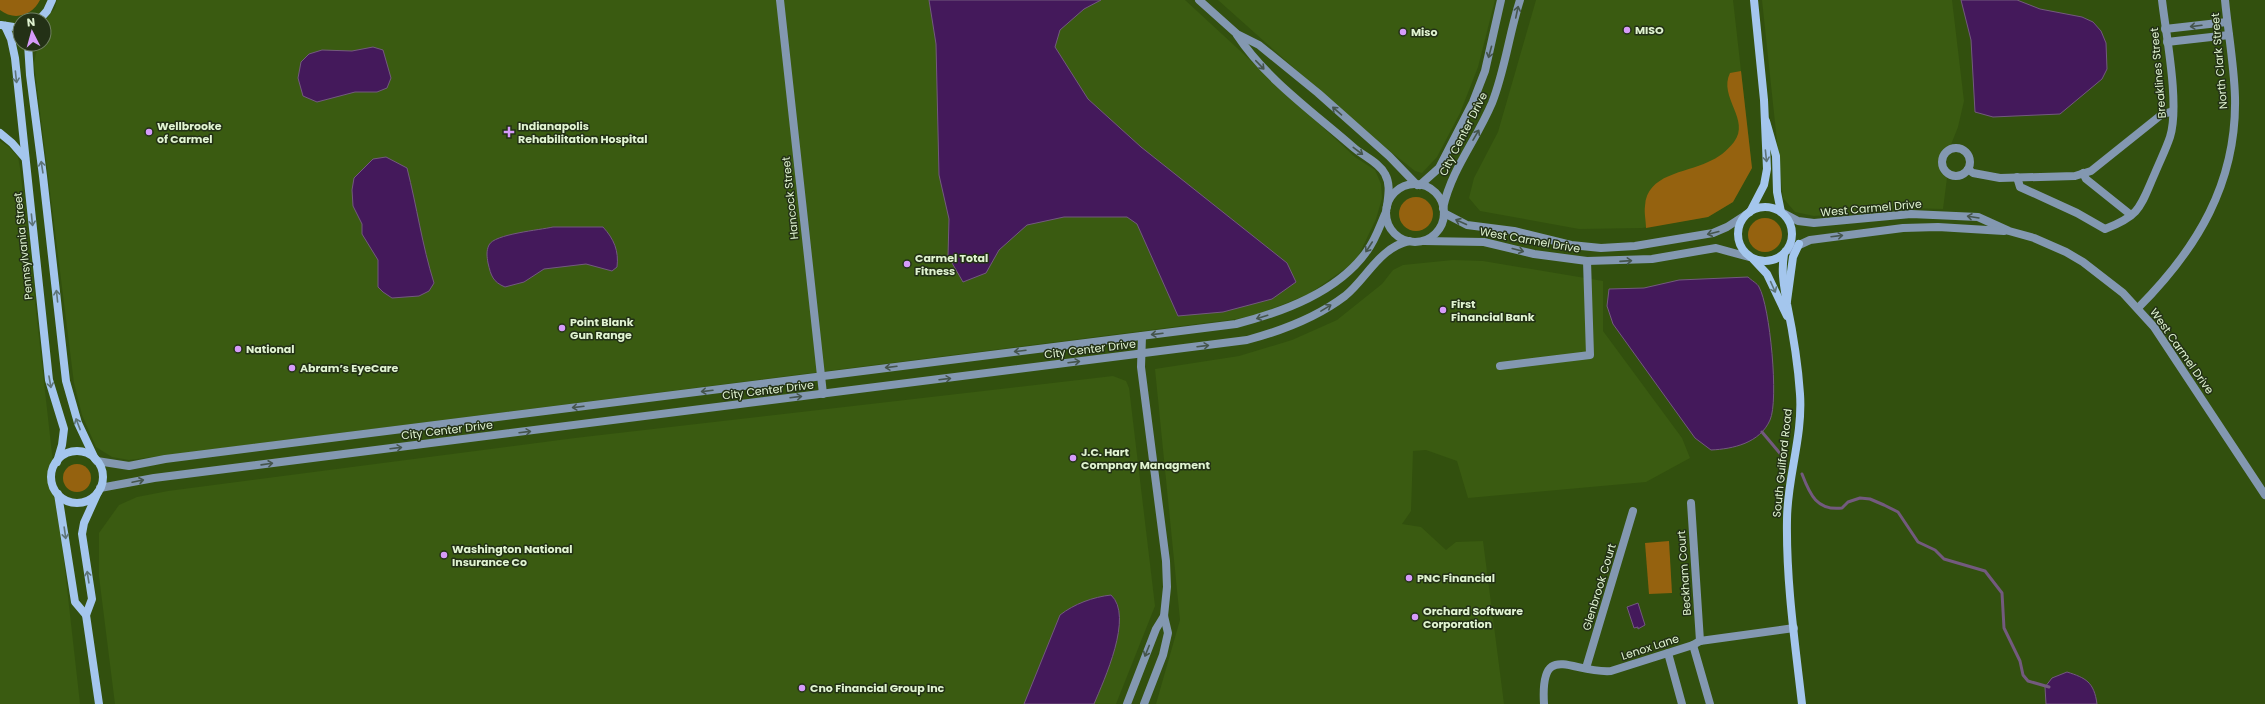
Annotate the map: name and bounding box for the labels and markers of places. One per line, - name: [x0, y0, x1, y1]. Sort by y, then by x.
- place label: MISO: [1635, 22, 1664, 38]
- place label: Miso: [1411, 24, 1438, 40]
- marker: MISO: [1622, 25, 1632, 35]
- marker: Miso: [1398, 27, 1408, 37]
- place label: Wellbrooke of Carmel: [157, 118, 222, 147]
- place label: Indianapolis Rehabilitation Hospital: [518, 118, 648, 147]
- marker: Indianapolis Rehabilitation Hospital: [503, 126, 515, 138]
- marker: Wellbrooke of Carmel: [144, 127, 154, 137]
- place label: Carmel Total Fitness: [915, 250, 988, 279]
- marker: Carmel Total Fitness: [902, 259, 912, 269]
- place label: First Financial Bank: [1451, 296, 1535, 325]
- marker: First Financial Bank: [1438, 305, 1448, 315]
- place label: Point Blank Gun Range: [570, 314, 634, 343]
- marker: Point Blank Gun Range: [557, 323, 567, 333]
- place label: National: [246, 341, 295, 357]
- marker: National: [233, 344, 243, 354]
- place label: Abram’s EyeCare: [300, 360, 399, 376]
- marker: Abram’s EyeCare: [287, 363, 297, 373]
- place label: J.C. Hart Compnay Managment: [1081, 444, 1210, 473]
- marker: J.C. Hart Compnay Managment: [1068, 453, 1078, 463]
- place label: Washington National Insurance Co: [452, 541, 573, 570]
- marker: Washington National Insurance Co: [439, 550, 449, 560]
- place label: PNC Financial: [1417, 570, 1495, 586]
- marker: PNC Financial: [1404, 573, 1414, 583]
- place label: Orchard Software Corporation: [1423, 603, 1523, 632]
- marker: Orchard Software Corporation: [1410, 612, 1420, 622]
- place label: Cno Financial Group Inc: [810, 680, 945, 696]
- marker: Cno Financial Group Inc: [797, 683, 807, 693]

